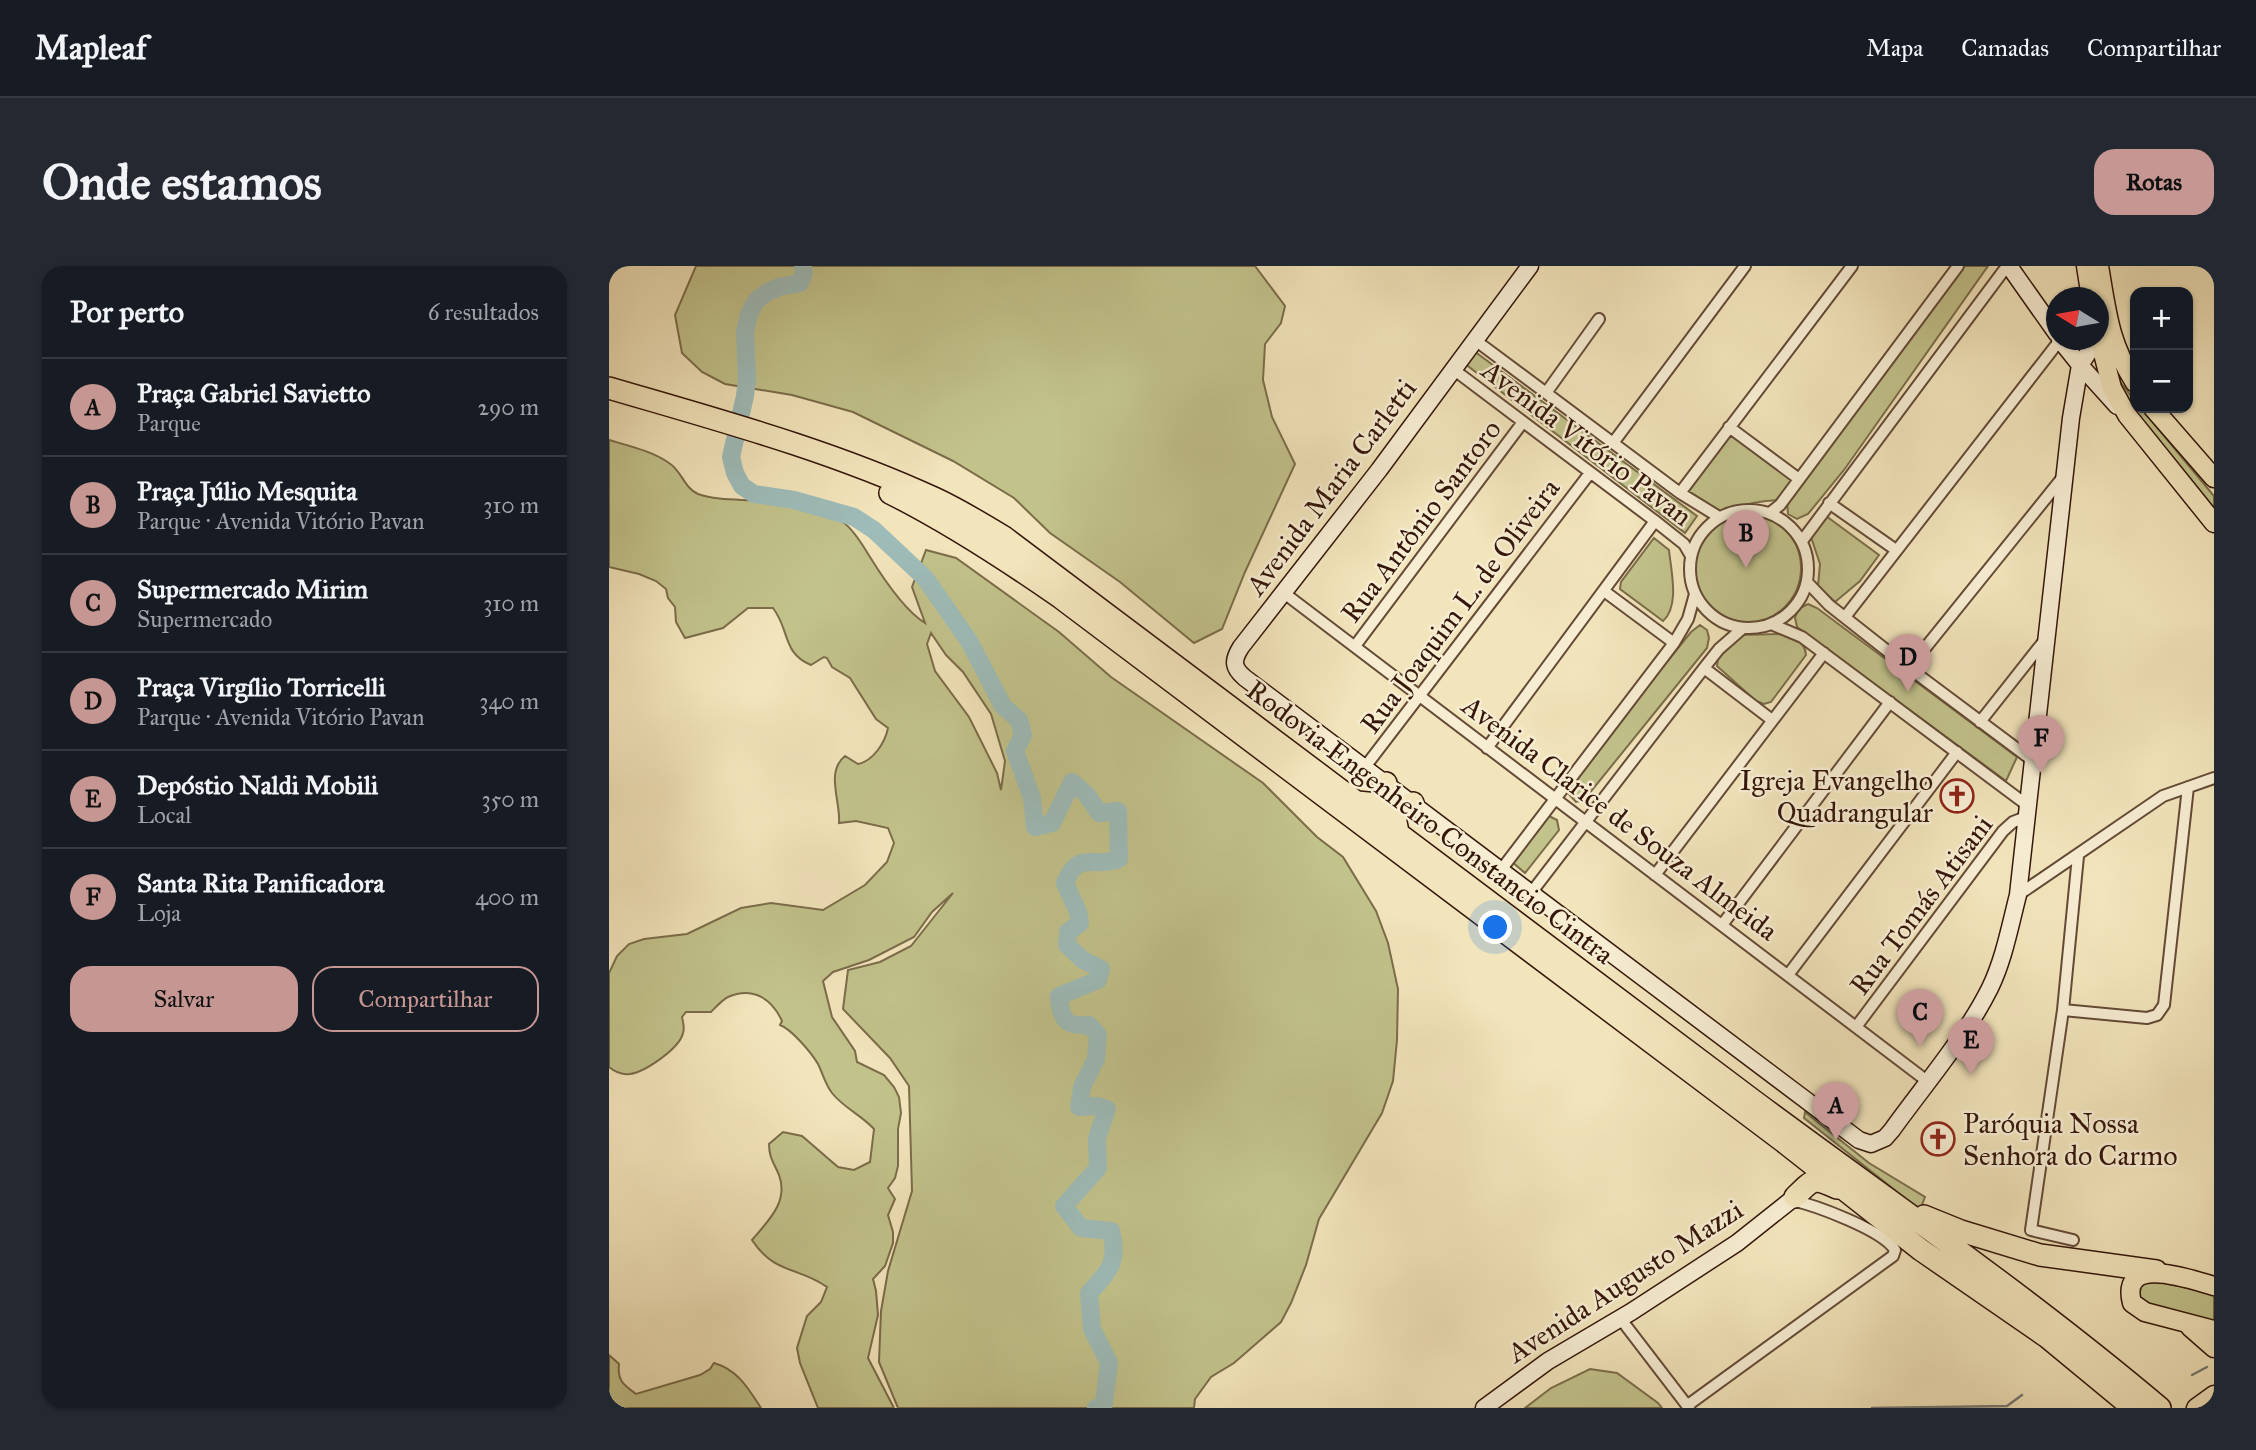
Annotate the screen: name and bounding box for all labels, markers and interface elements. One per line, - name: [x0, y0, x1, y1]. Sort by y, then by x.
- text: Mapleaf: [35, 28, 147, 68]
- text: Mapa: [1866, 33, 1923, 63]
- text: Camadas: [1961, 33, 2049, 63]
- text: Compartilhar: [2087, 33, 2221, 63]
- button: Rotas: [2094, 149, 2214, 215]
- text: Onde estamos: [42, 153, 322, 212]
- north arrow: [2046, 287, 2109, 350]
- map controls: [2130, 287, 2193, 413]
- button: +: [2130, 287, 2193, 350]
- text: Por perto: [70, 294, 184, 330]
- text: 6 resultados: [428, 298, 539, 326]
- button: −: [2130, 350, 2193, 413]
- street label: Avenida Vitório Pavan: [1474, 352, 1699, 533]
- street label: Avenida Maria Carletti: [1238, 372, 1424, 603]
- text: Praça Gabriel Savietto: [137, 377, 371, 409]
- text: A: [85, 393, 101, 421]
- text: 290 m: [478, 393, 539, 421]
- text: Parque: [137, 409, 201, 437]
- street label: Rua Antônio Santoro: [1333, 413, 1509, 629]
- street label: Rua Joaquim L. de Oliveira: [1353, 472, 1567, 740]
- text: Praça Júlio Mesquita: [137, 475, 357, 507]
- text: B: [85, 491, 101, 519]
- text: 310 m: [483, 491, 539, 519]
- text: Parque · Avenida Vitório Pavan: [137, 507, 425, 535]
- pin: B: [1723, 510, 1769, 568]
- text: Supermercado Mirim: [137, 573, 368, 605]
- text: C: [85, 589, 101, 617]
- text: 310 m: [483, 589, 539, 617]
- text: Supermercado: [137, 605, 272, 633]
- pin: D: [1885, 634, 1931, 692]
- text: Praça Virgílio Torricelli: [137, 671, 386, 703]
- street label: Rodovia Engenheiro Constancio Cintra: [1239, 672, 1621, 972]
- text: D: [84, 687, 102, 715]
- text: 340 m: [479, 687, 539, 715]
- street label: Avenida Clarice de Souza Almeida: [1454, 687, 1785, 948]
- text: Parque · Avenida Vitório Pavan: [137, 703, 425, 731]
- pin: F: [2018, 715, 2064, 773]
- place label: Igreja Evangelho Quadrangular: [1740, 763, 1933, 830]
- text: Depóstio Naldi Mobili: [137, 769, 378, 801]
- church icon: Igreja Evangelho Quadrangular: [1938, 777, 1976, 815]
- text: E: [85, 785, 101, 813]
- text: 350 m: [481, 785, 539, 813]
- text: Local: [137, 801, 191, 829]
- street label: Rua Tomás Atisani: [1842, 808, 2000, 1002]
- text: Santa Rita Panificadora: [137, 867, 384, 899]
- text: F: [85, 883, 101, 911]
- text: 400 m: [475, 883, 539, 911]
- text: Loja: [137, 899, 181, 927]
- your location: [1478, 910, 1512, 944]
- button: Salvar: [70, 966, 298, 1032]
- button: Compartilhar: [312, 966, 539, 1032]
- pin: C: [1897, 989, 1943, 1047]
- pin: E: [1948, 1017, 1994, 1075]
- pin: A: [1813, 1082, 1859, 1140]
- place label: Paróquia Nossa Senhora do Carmo: [1963, 1106, 2178, 1173]
- church icon: Paróquia Nossa Senhora do Carmo: [1919, 1120, 1957, 1158]
- street label: Avenida Augusto Mazzi: [1500, 1192, 1750, 1371]

